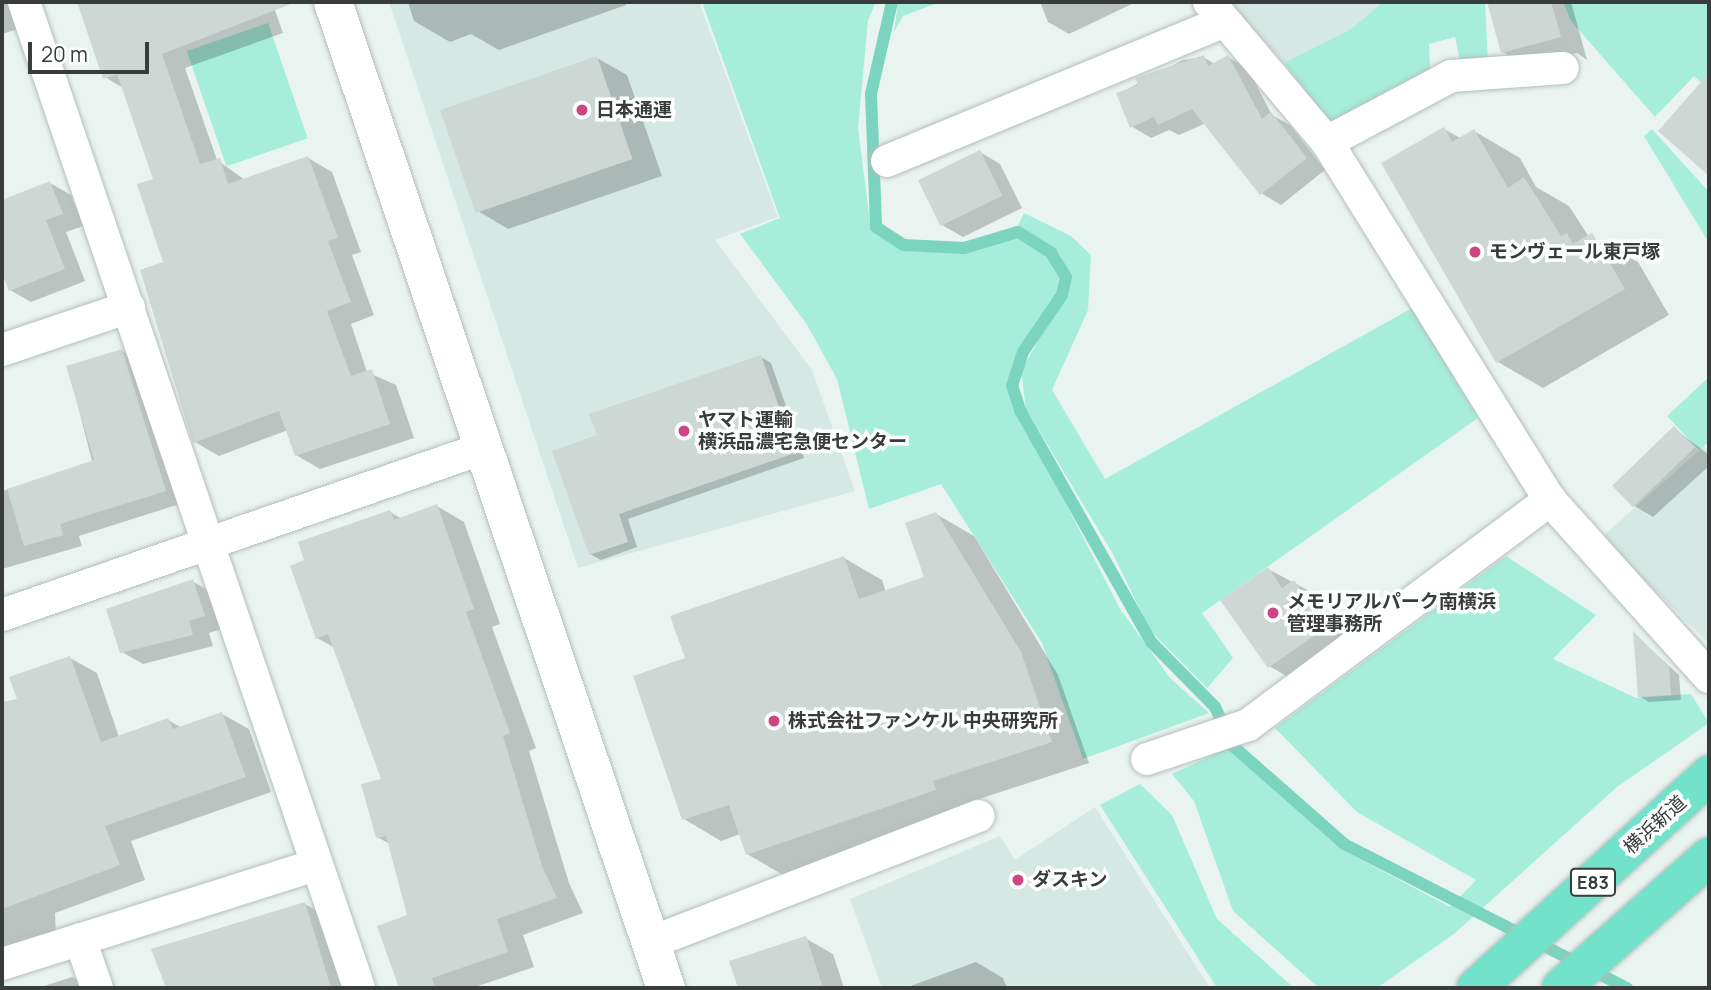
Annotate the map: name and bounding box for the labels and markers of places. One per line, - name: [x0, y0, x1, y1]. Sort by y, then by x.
- place label: 日本通運: [596, 99, 672, 121]
- marker: 日本通運: [574, 102, 590, 118]
- place label: モンヴェール東戸塚: [1489, 241, 1660, 263]
- marker: モンヴェール東戸塚: [1467, 244, 1483, 260]
- place label: ヤマト運輸 横浜品濃宅急便センター: [698, 409, 907, 453]
- marker: ヤマト運輸 横浜品濃宅急便センター: [676, 423, 692, 439]
- place label: メモリアルパーク南横浜 管理事務所: [1287, 591, 1496, 635]
- marker: メモリアルパーク南横浜 管理事務所: [1265, 605, 1281, 621]
- place label: 株式会社ファンケル 中央研究所: [788, 710, 1058, 732]
- marker: 株式会社ファンケル 中央研究所: [766, 713, 782, 729]
- place label: ダスキン: [1032, 869, 1108, 891]
- marker: ダスキン: [1010, 872, 1026, 888]

